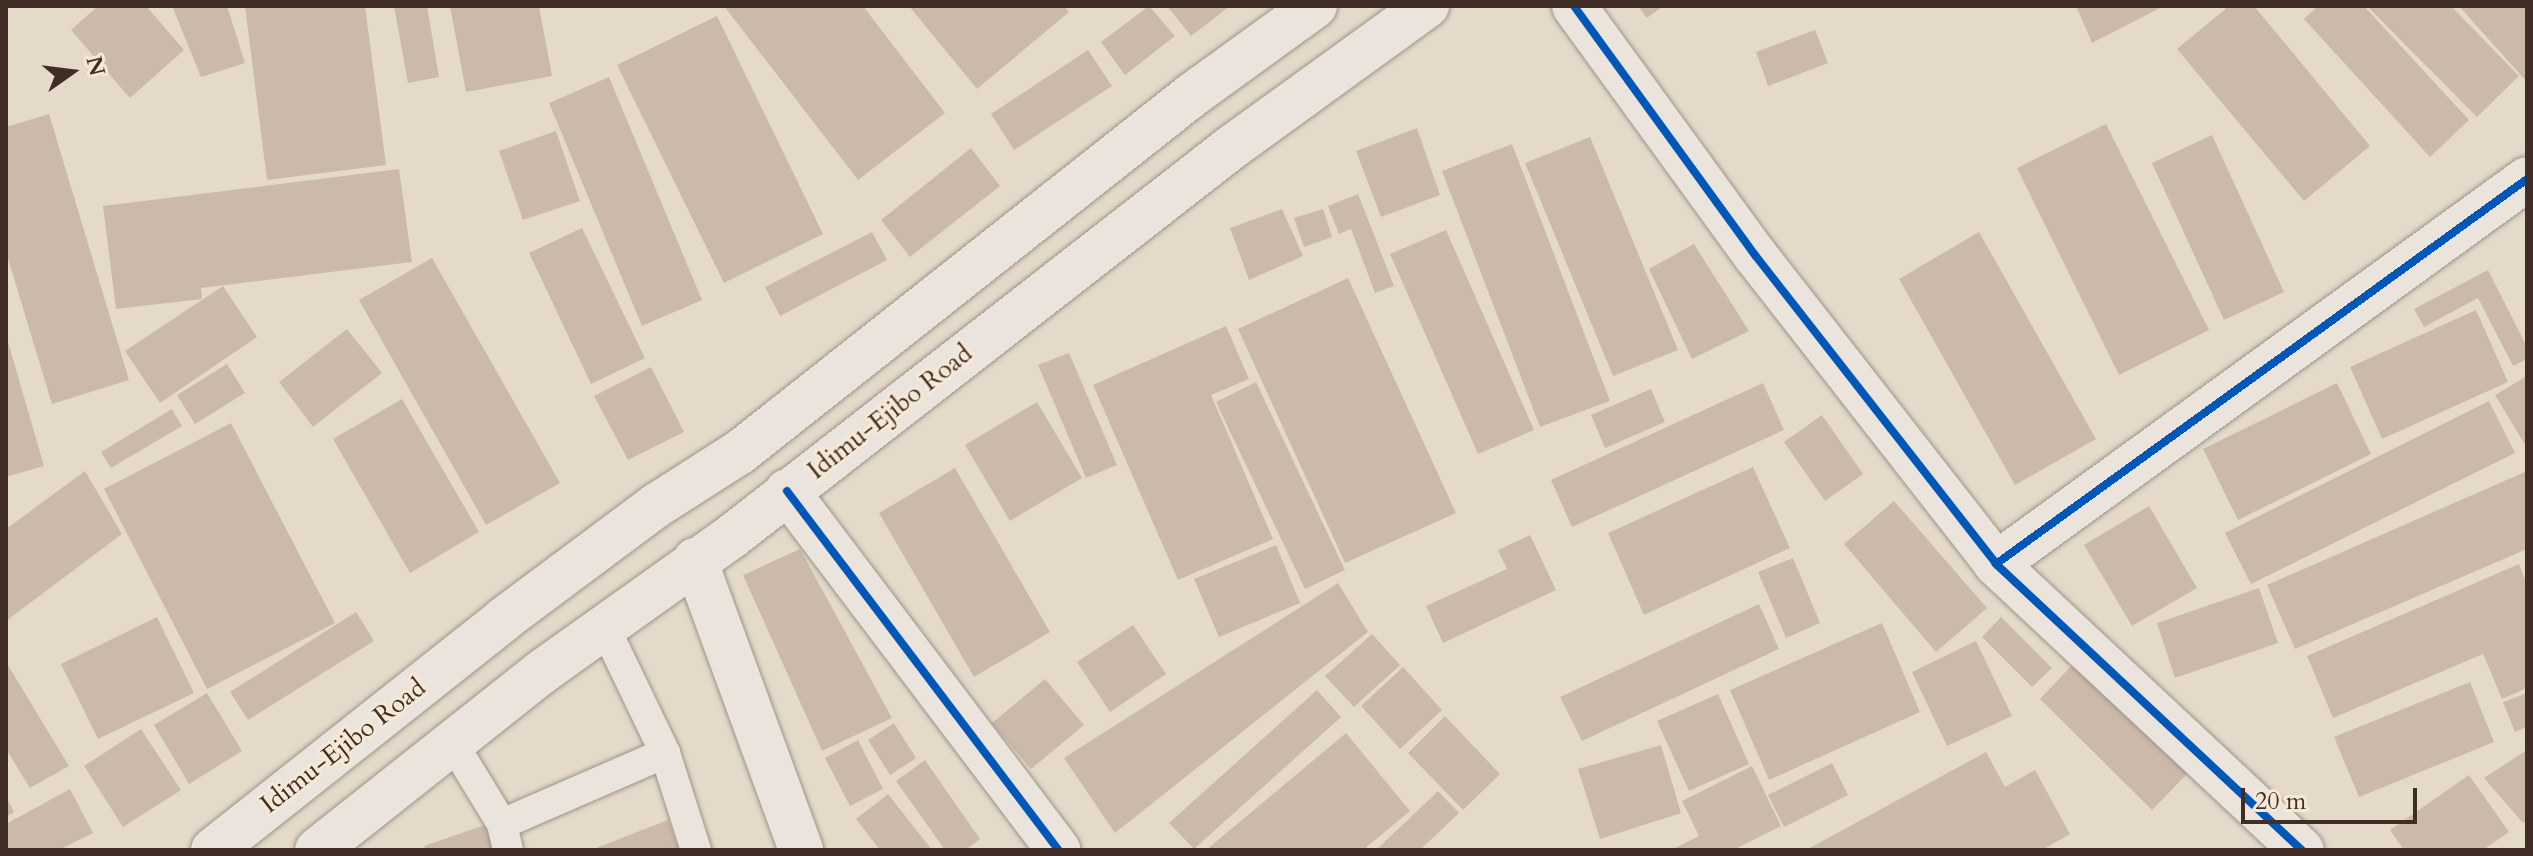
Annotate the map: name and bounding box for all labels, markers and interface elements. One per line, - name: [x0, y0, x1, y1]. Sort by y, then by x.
- north arrow: [32, 32, 112, 112]
- text: N: [78, 53, 112, 79]
- street label: Idimu-Ejibo Road: [801, 338, 979, 486]
- street label: Idimu-Ejibo Road: [254, 672, 432, 820]
- scale bar: [2245, 772, 2421, 822]
- text: 20 m: [2255, 785, 2306, 818]

